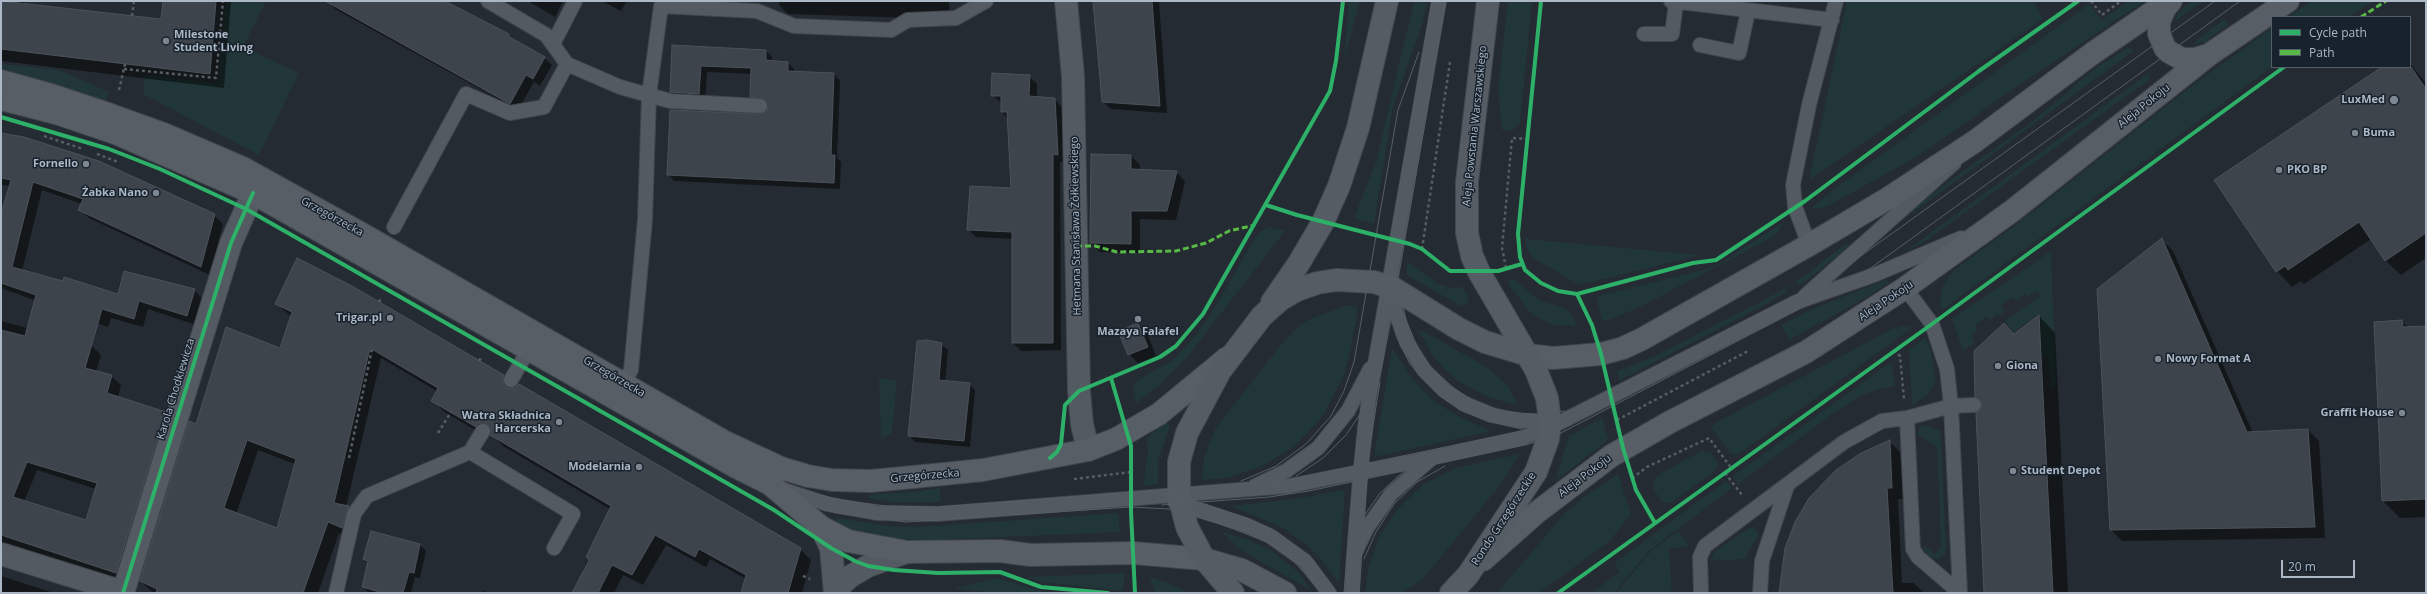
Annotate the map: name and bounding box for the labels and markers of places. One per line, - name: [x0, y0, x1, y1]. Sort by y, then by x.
- place label: Milestone Student Living: [174, 28, 253, 54]
- marker: Milestone Student Living: [161, 36, 171, 46]
- place label: LuxMed: [2341, 93, 2385, 107]
- marker: LuxMed: [2388, 94, 2400, 106]
- place label: Buma: [2363, 126, 2395, 140]
- marker: Buma: [2350, 128, 2360, 138]
- place label: Fornello: [33, 157, 78, 171]
- marker: Fornello: [81, 159, 91, 169]
- place label: PKO BP: [2287, 163, 2327, 177]
- marker: PKO BP: [2274, 165, 2284, 175]
- place label: Żabka Nano: [82, 186, 148, 200]
- marker: Żabka Nano: [151, 188, 161, 198]
- place label: Trigar.pl: [336, 311, 382, 325]
- marker: Trigar.pl: [385, 313, 395, 323]
- marker: Mazaya Falafel: [1133, 314, 1143, 324]
- place label: Mazaya Falafel: [1097, 325, 1179, 339]
- place label: Nowy Format A: [2166, 352, 2251, 366]
- marker: Nowy Format A: [2153, 354, 2163, 364]
- place label: Giona: [2006, 359, 2038, 373]
- marker: Giona: [1993, 361, 2003, 371]
- place label: Graffit House: [2320, 406, 2394, 420]
- marker: Graffit House: [2397, 408, 2407, 418]
- place label: Watra Składnica Harcerska: [462, 409, 551, 435]
- marker: Watra Składnica Harcerska: [554, 417, 564, 427]
- place label: Modelarnia: [568, 460, 631, 474]
- marker: Modelarnia: [634, 462, 644, 472]
- place label: Student Depot: [2021, 464, 2101, 478]
- marker: Student Depot: [2008, 466, 2018, 476]

